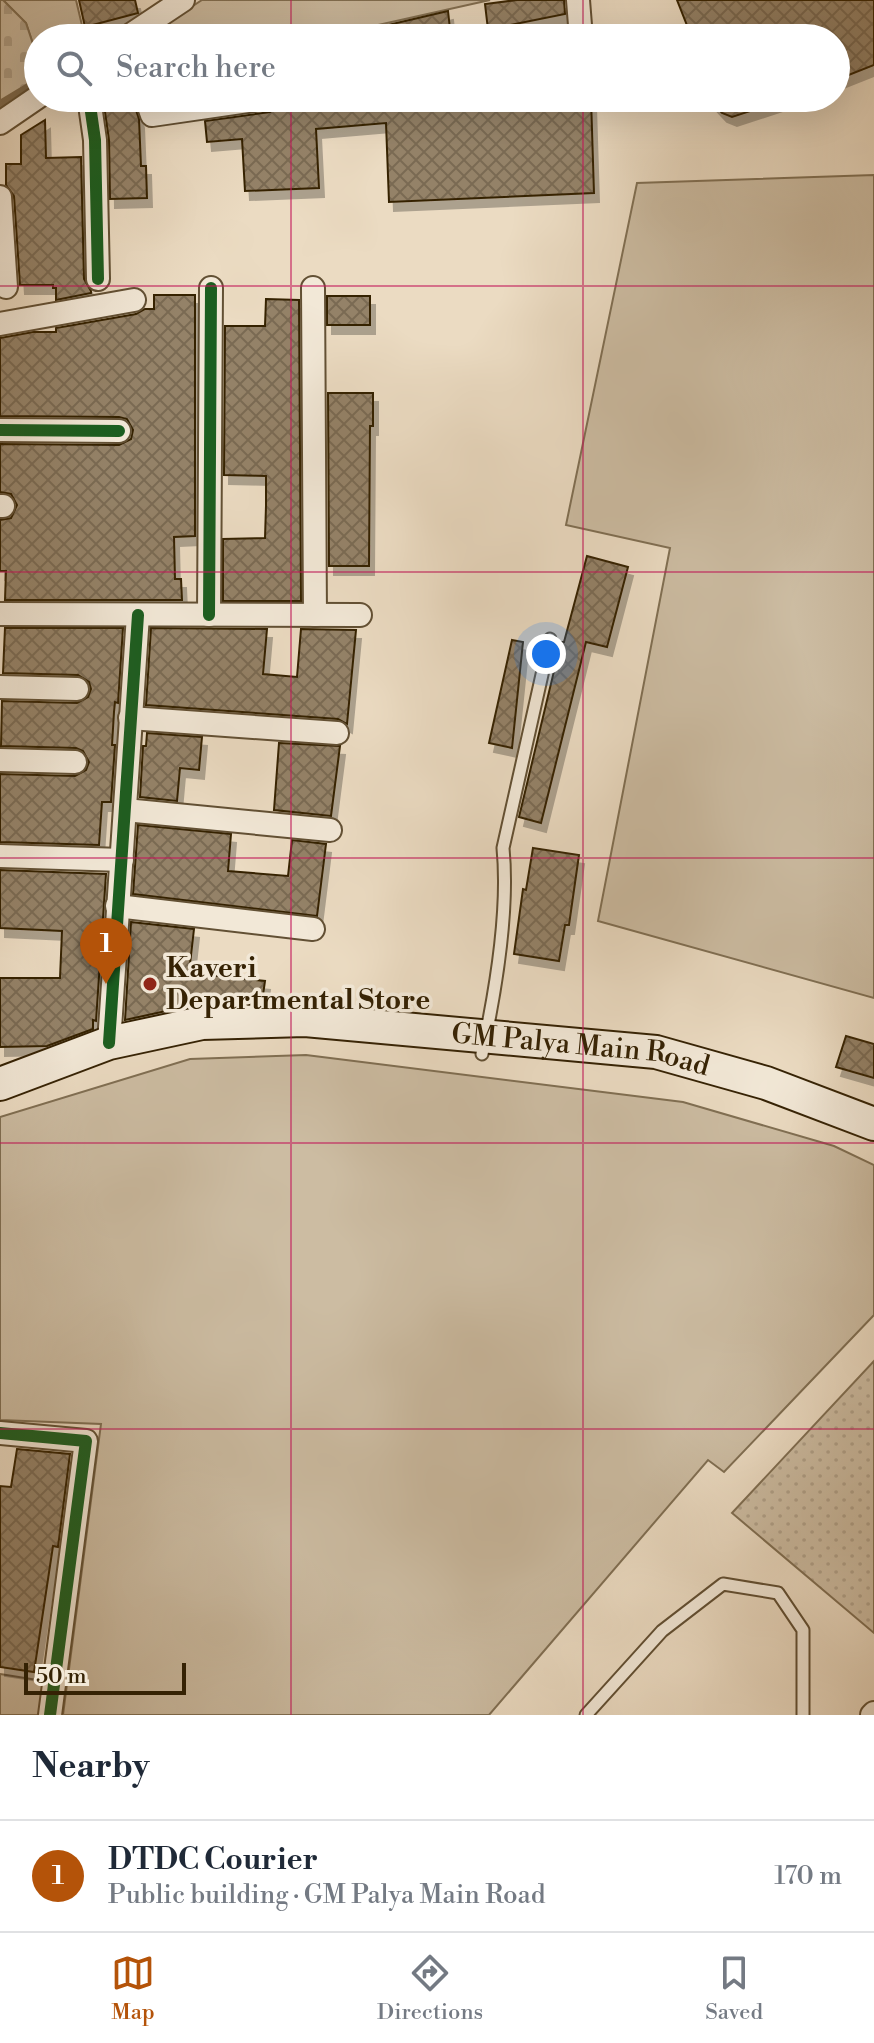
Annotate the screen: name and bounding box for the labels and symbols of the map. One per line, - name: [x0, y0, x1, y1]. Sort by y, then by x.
- your location: [526, 634, 566, 674]
- pin: 1: [80, 918, 132, 984]
- place label: Kaveri Departmental Store: [166, 951, 430, 1018]
- marker: Kaveri Departmental Store: [141, 975, 159, 993]
- street label: GM Palya Main Road: [450, 1016, 714, 1084]
- scale bar: [24, 1659, 186, 1695]

